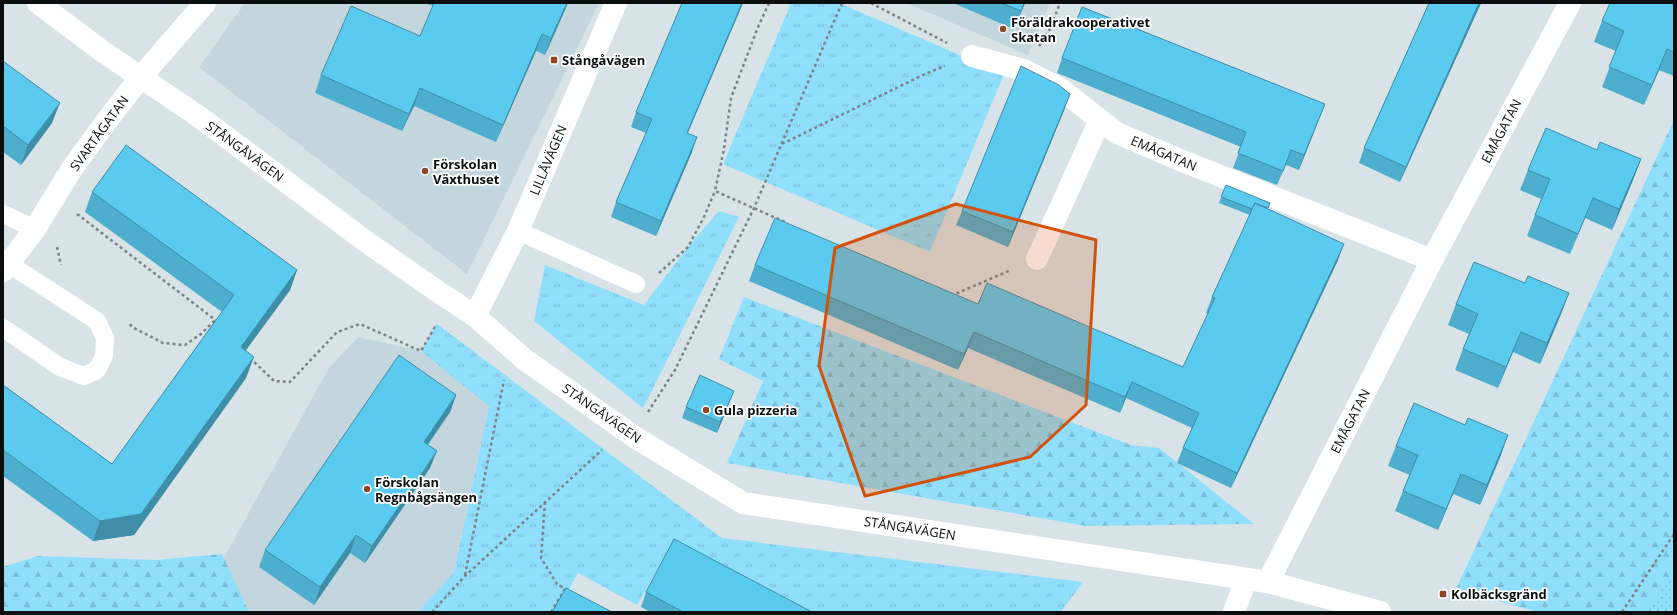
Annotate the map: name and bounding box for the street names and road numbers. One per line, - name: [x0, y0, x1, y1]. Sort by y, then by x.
- street label: SVARTÅGATAN: [65, 92, 133, 174]
- street label: EMÅGATAN: [1477, 96, 1525, 166]
- street label: STÅNGÅVÄGEN: [202, 117, 288, 185]
- street label: LILLÅVÄGEN: [525, 122, 571, 198]
- street label: EMÅGATAN: [1128, 131, 1200, 175]
- street label: STÅNGÅVÄGEN: [559, 379, 645, 447]
- street label: EMÅGATAN: [1326, 386, 1374, 456]
- street label: STÅNGÅVÄGEN: [863, 512, 957, 544]

